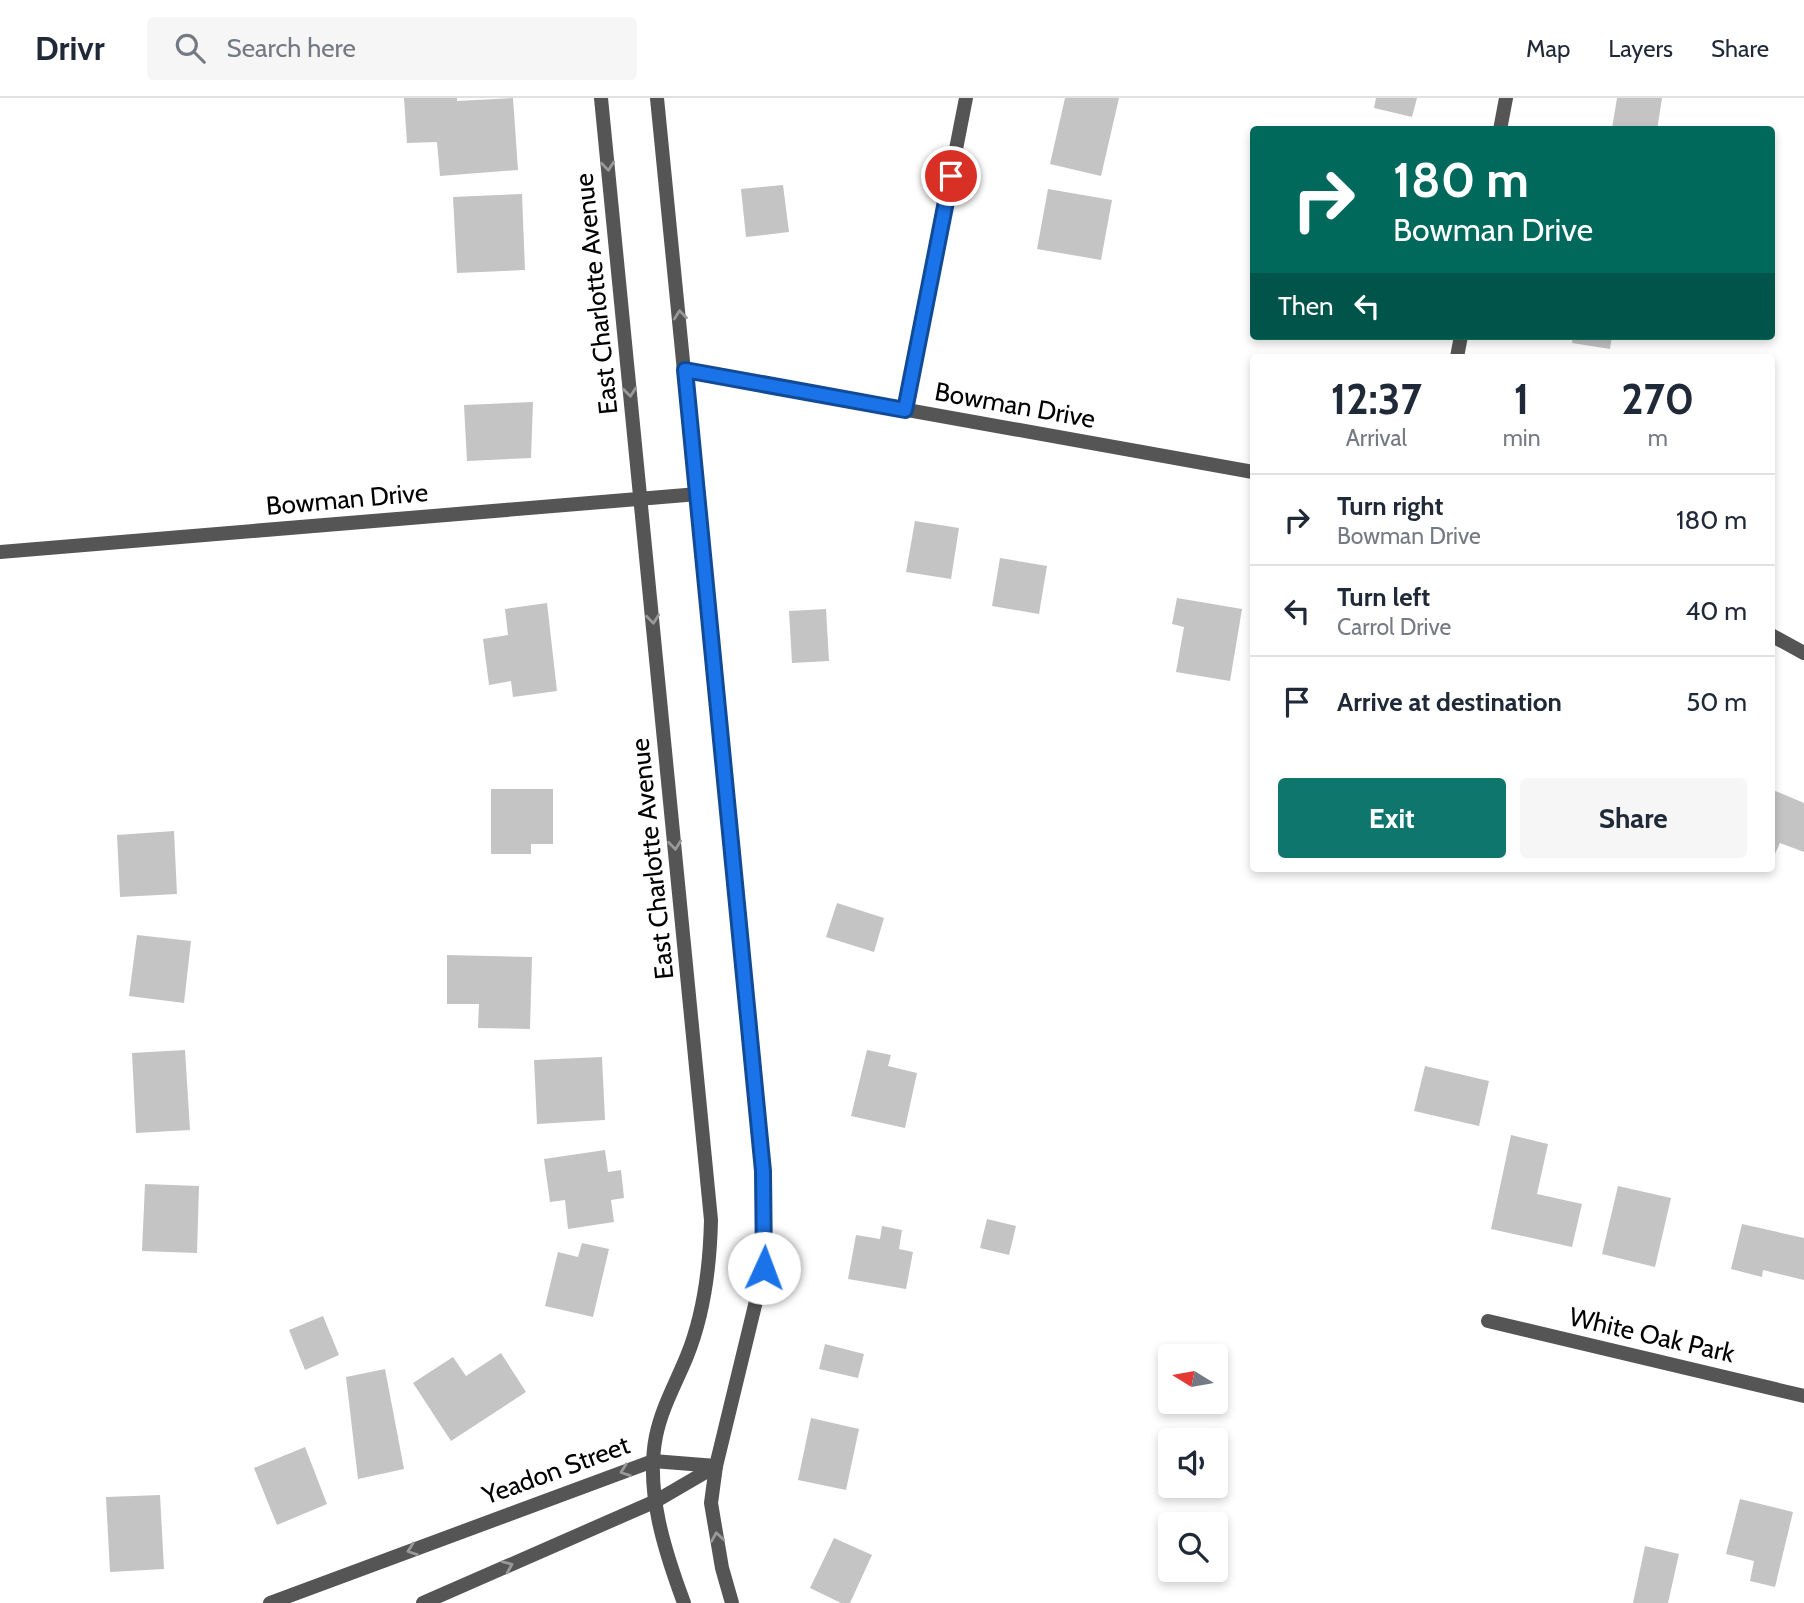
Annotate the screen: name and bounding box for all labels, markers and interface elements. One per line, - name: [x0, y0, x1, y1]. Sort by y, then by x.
- search box: [147, 17, 637, 80]
- text: Drivr: [35, 28, 105, 68]
- icon: search: [171, 29, 209, 67]
- text: Search here: [227, 32, 356, 64]
- text: Map: [1526, 34, 1570, 63]
- text: Layers: [1608, 34, 1673, 63]
- text: Share: [1711, 34, 1769, 63]
- pin: [921, 146, 981, 206]
- text: 180 m: [1393, 150, 1529, 209]
- icon: right: [1278, 154, 1369, 245]
- icon: arrive: [932, 157, 970, 195]
- one-way arrow: [600, 160, 615, 172]
- street label: East Charlotte Avenue: [567, 172, 625, 416]
- text: Bowman Drive: [1393, 210, 1593, 249]
- icon: left: [1348, 287, 1386, 325]
- text: Then: [1278, 290, 1334, 322]
- one-way arrow: [672, 310, 687, 321]
- text: 12:37: [1331, 373, 1422, 425]
- text: 1: [1514, 373, 1529, 425]
- text: 270: [1621, 373, 1694, 425]
- street label: Bowman Drive: [932, 375, 1098, 435]
- one-way arrow: [622, 387, 637, 398]
- text: Arrival: [1346, 424, 1407, 452]
- text: min: [1503, 424, 1541, 452]
- text: m: [1648, 424, 1668, 452]
- street label: Bowman Drive: [265, 476, 429, 522]
- text: Turn right: [1337, 490, 1443, 522]
- icon: right: [1278, 501, 1316, 539]
- text: 180 m: [1676, 504, 1747, 536]
- text: Bowman Drive: [1337, 522, 1481, 550]
- text: Turn left: [1337, 581, 1430, 613]
- icon: left: [1278, 592, 1316, 630]
- text: 40 m: [1685, 595, 1747, 627]
- one-way arrow: [645, 613, 660, 624]
- text: Carrol Drive: [1337, 613, 1451, 641]
- icon: arrive: [1278, 683, 1316, 721]
- text: Arrive at destination: [1337, 686, 1562, 718]
- text: 50 m: [1686, 686, 1747, 718]
- street label: East Charlotte Avenue: [623, 737, 681, 981]
- button: Exit: [1278, 778, 1506, 858]
- button: Share: [1520, 778, 1747, 858]
- one-way arrow: [667, 840, 682, 851]
- position arrow: [727, 1231, 801, 1305]
- street label: White Oak Park: [1566, 1300, 1738, 1370]
- north arrow: [1158, 1344, 1228, 1414]
- map controls: [1158, 1344, 1228, 1582]
- button: sound: [1158, 1428, 1228, 1498]
- street label: Yeadon Street: [477, 1429, 634, 1512]
- one-way arrow: [620, 1462, 632, 1476]
- button: search: [1158, 1512, 1228, 1582]
- one-way arrow: [710, 1531, 725, 1543]
- one-way arrow: [407, 1542, 419, 1556]
- one-way arrow: [500, 1560, 513, 1574]

